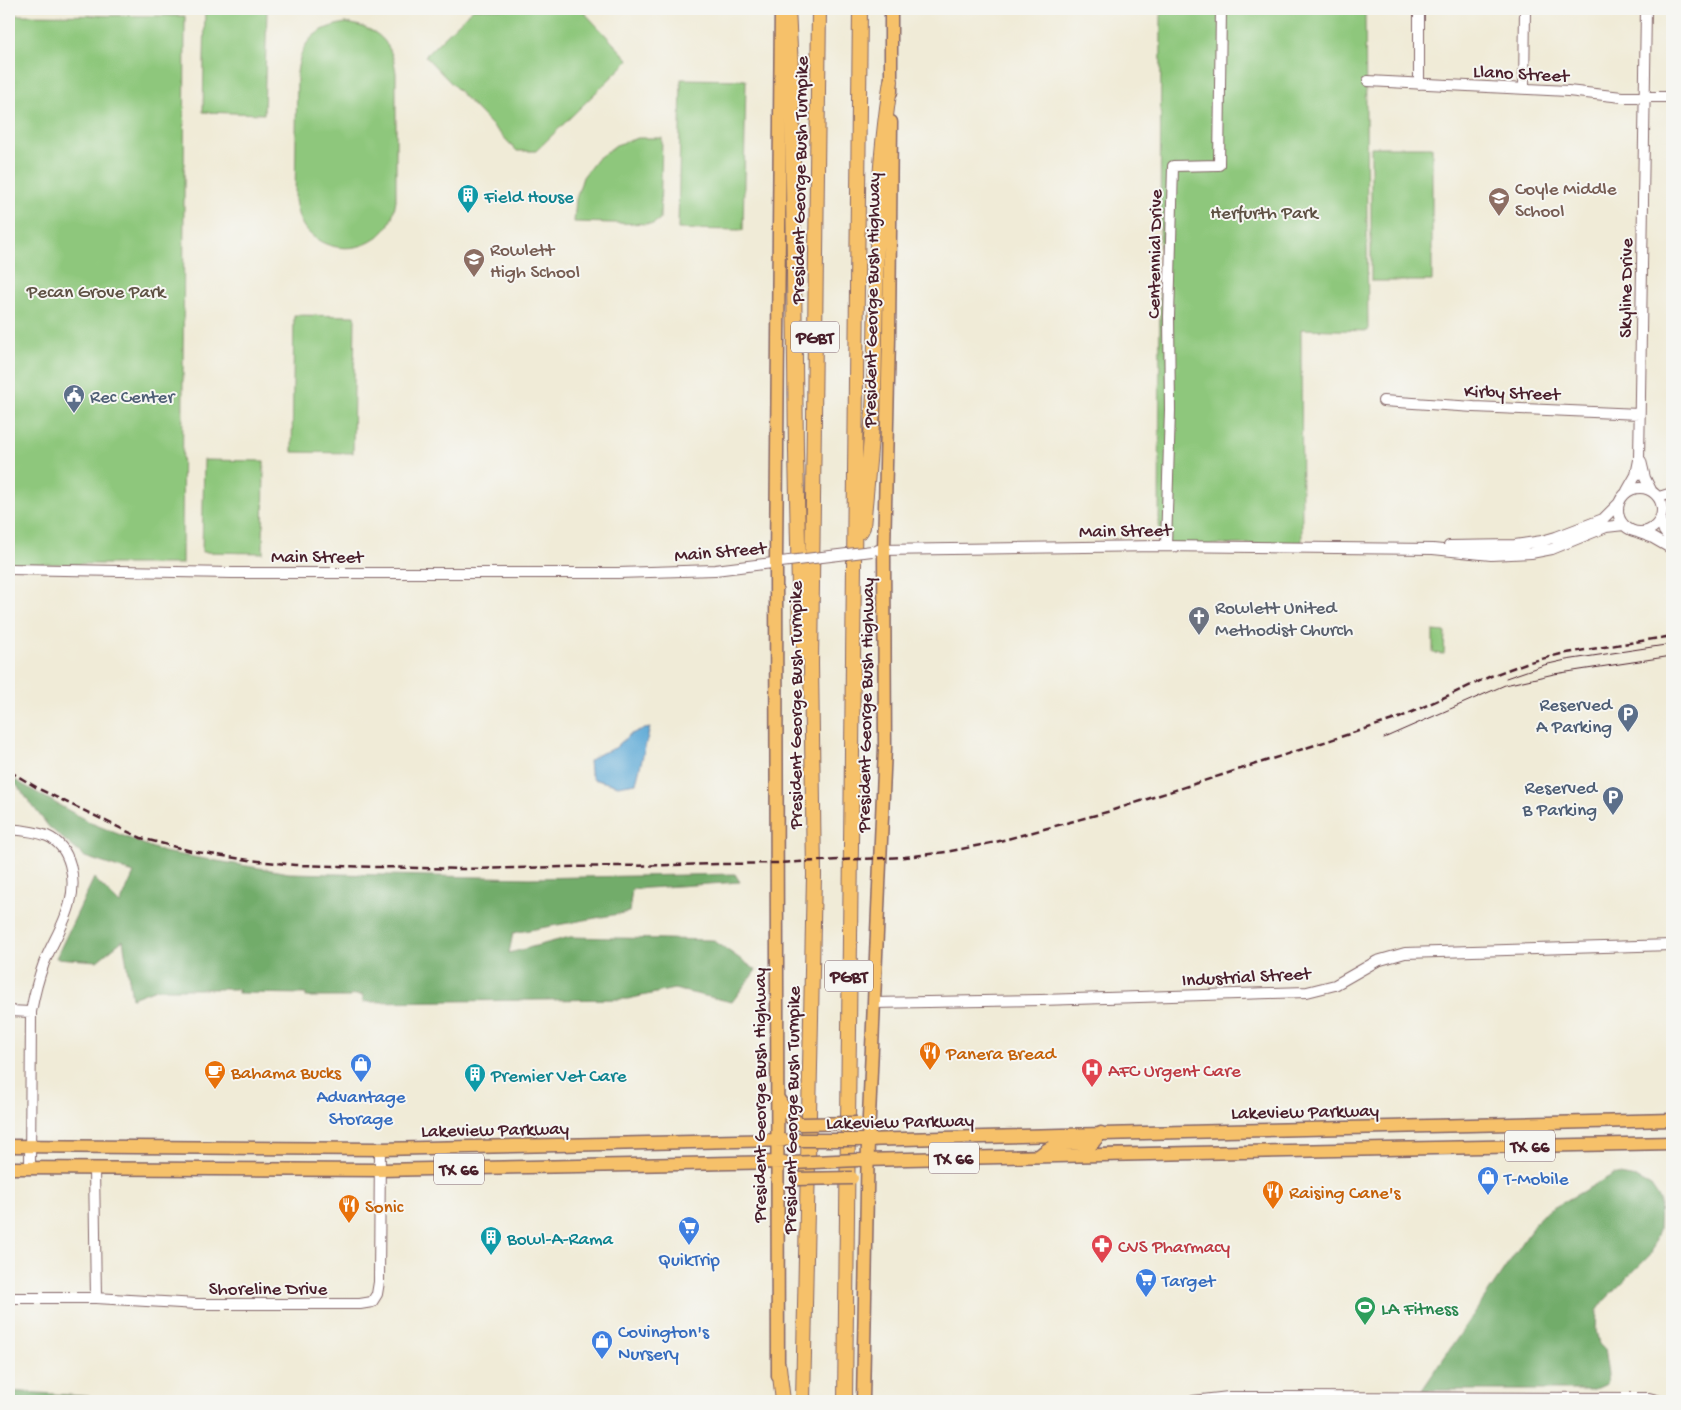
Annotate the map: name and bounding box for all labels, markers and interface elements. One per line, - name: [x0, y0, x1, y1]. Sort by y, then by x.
- street label: President George Bush Turnpike: [788, 56, 815, 305]
- street label: Llano Street: [1472, 62, 1571, 90]
- street label: President George Bush Highway: [860, 172, 887, 429]
- place label: Coyle Middle School: [1515, 179, 1617, 224]
- building icon: Field House: [456, 183, 480, 214]
- school or university icon: Coyle Middle School: [1487, 186, 1511, 217]
- place label: Field House: [483, 187, 574, 210]
- street label: Centennial Drive: [1144, 189, 1169, 319]
- park label: Herfurth Park: [1210, 203, 1319, 226]
- street label: Skyline Drive: [1615, 238, 1640, 338]
- place label: Rowlett High School: [490, 240, 580, 285]
- school or university icon: Rowlett High School: [462, 247, 486, 278]
- park label: Pecan Grove Park: [26, 282, 167, 305]
- road number: PGBT: [791, 322, 839, 352]
- street label: Kirby Street: [1464, 381, 1562, 408]
- public building icon: Rec Center: [62, 383, 86, 414]
- place label: Rec Center: [90, 387, 176, 410]
- street label: Main Street: [1079, 520, 1174, 545]
- street label: Main Street: [673, 538, 769, 569]
- street label: Main Street: [271, 547, 365, 570]
- street label: President George Bush Highway: [854, 577, 881, 834]
- street label: President George Bush Turnpike: [786, 581, 809, 830]
- place label: Rowlett United Methodist Church: [1215, 598, 1353, 643]
- church icon: Rowlett United Methodist Church: [1187, 605, 1211, 636]
- place label: Reserved A Parking: [1536, 695, 1614, 740]
- parking icon: Reserved A Parking: [1616, 702, 1640, 733]
- place label: Reserved B Parking: [1522, 778, 1599, 823]
- parking icon: Reserved B Parking: [1601, 785, 1625, 816]
- road number: PGBT: [825, 960, 873, 991]
- street label: Industrial Street: [1181, 964, 1313, 993]
- street label: President George Bush Highway: [750, 967, 773, 1223]
- street label: President George Bush Turnpike: [780, 986, 807, 1235]
- restaurant icon: Panera Bread: [918, 1040, 942, 1071]
- place label: Panera Bread: [945, 1044, 1057, 1067]
- shop icon: Advantage Storage: [349, 1052, 373, 1083]
- hospital icon: AFC Urgent Care: [1080, 1057, 1104, 1088]
- cafe icon: Bahama Bucks: [203, 1059, 227, 1090]
- place label: AFC Urgent Care: [1108, 1061, 1241, 1084]
- building icon: Premier Vet Care: [463, 1062, 487, 1093]
- place label: Bahama Bucks: [230, 1063, 342, 1086]
- place label: Premier Vet Care: [490, 1066, 627, 1089]
- place label: Advantage Storage: [316, 1087, 406, 1132]
- street label: Lakeview Parkway: [1231, 1101, 1380, 1126]
- street label: Lakeview Parkway: [826, 1111, 975, 1136]
- street label: Lakeview Parkway: [421, 1119, 570, 1144]
- road number: TX 66: [1505, 1130, 1555, 1162]
- road number: TX 66: [929, 1142, 979, 1174]
- road number: TX 66: [434, 1154, 484, 1184]
- shop icon: T-Mobile: [1476, 1165, 1500, 1196]
- place label: T-Mobile: [1503, 1169, 1569, 1192]
- restaurant icon: Raising Cane's: [1261, 1179, 1285, 1210]
- place label: Raising Cane's: [1289, 1183, 1402, 1206]
- restaurant icon: Sonic: [337, 1193, 361, 1224]
- place label: Sonic: [365, 1197, 404, 1220]
- supermarket icon: QuikTrip: [677, 1215, 701, 1246]
- building icon: Bowl-A-Rama: [479, 1225, 503, 1256]
- place label: Bowl-A-Rama: [506, 1229, 615, 1252]
- pharmacy icon: CVS Pharmacy: [1090, 1233, 1114, 1264]
- place label: CVS Pharmacy: [1118, 1237, 1231, 1260]
- place label: QuikTrip: [658, 1250, 721, 1273]
- supermarket icon: Target: [1134, 1267, 1158, 1298]
- place label: Target: [1161, 1271, 1217, 1294]
- street label: Shoreline Drive: [209, 1279, 327, 1302]
- sports icon: LA Fitness: [1353, 1295, 1377, 1326]
- place label: LA Fitness: [1381, 1299, 1459, 1322]
- place label: Covington's Nursery: [618, 1322, 710, 1367]
- shop icon: Covington's Nursery: [590, 1329, 614, 1360]

